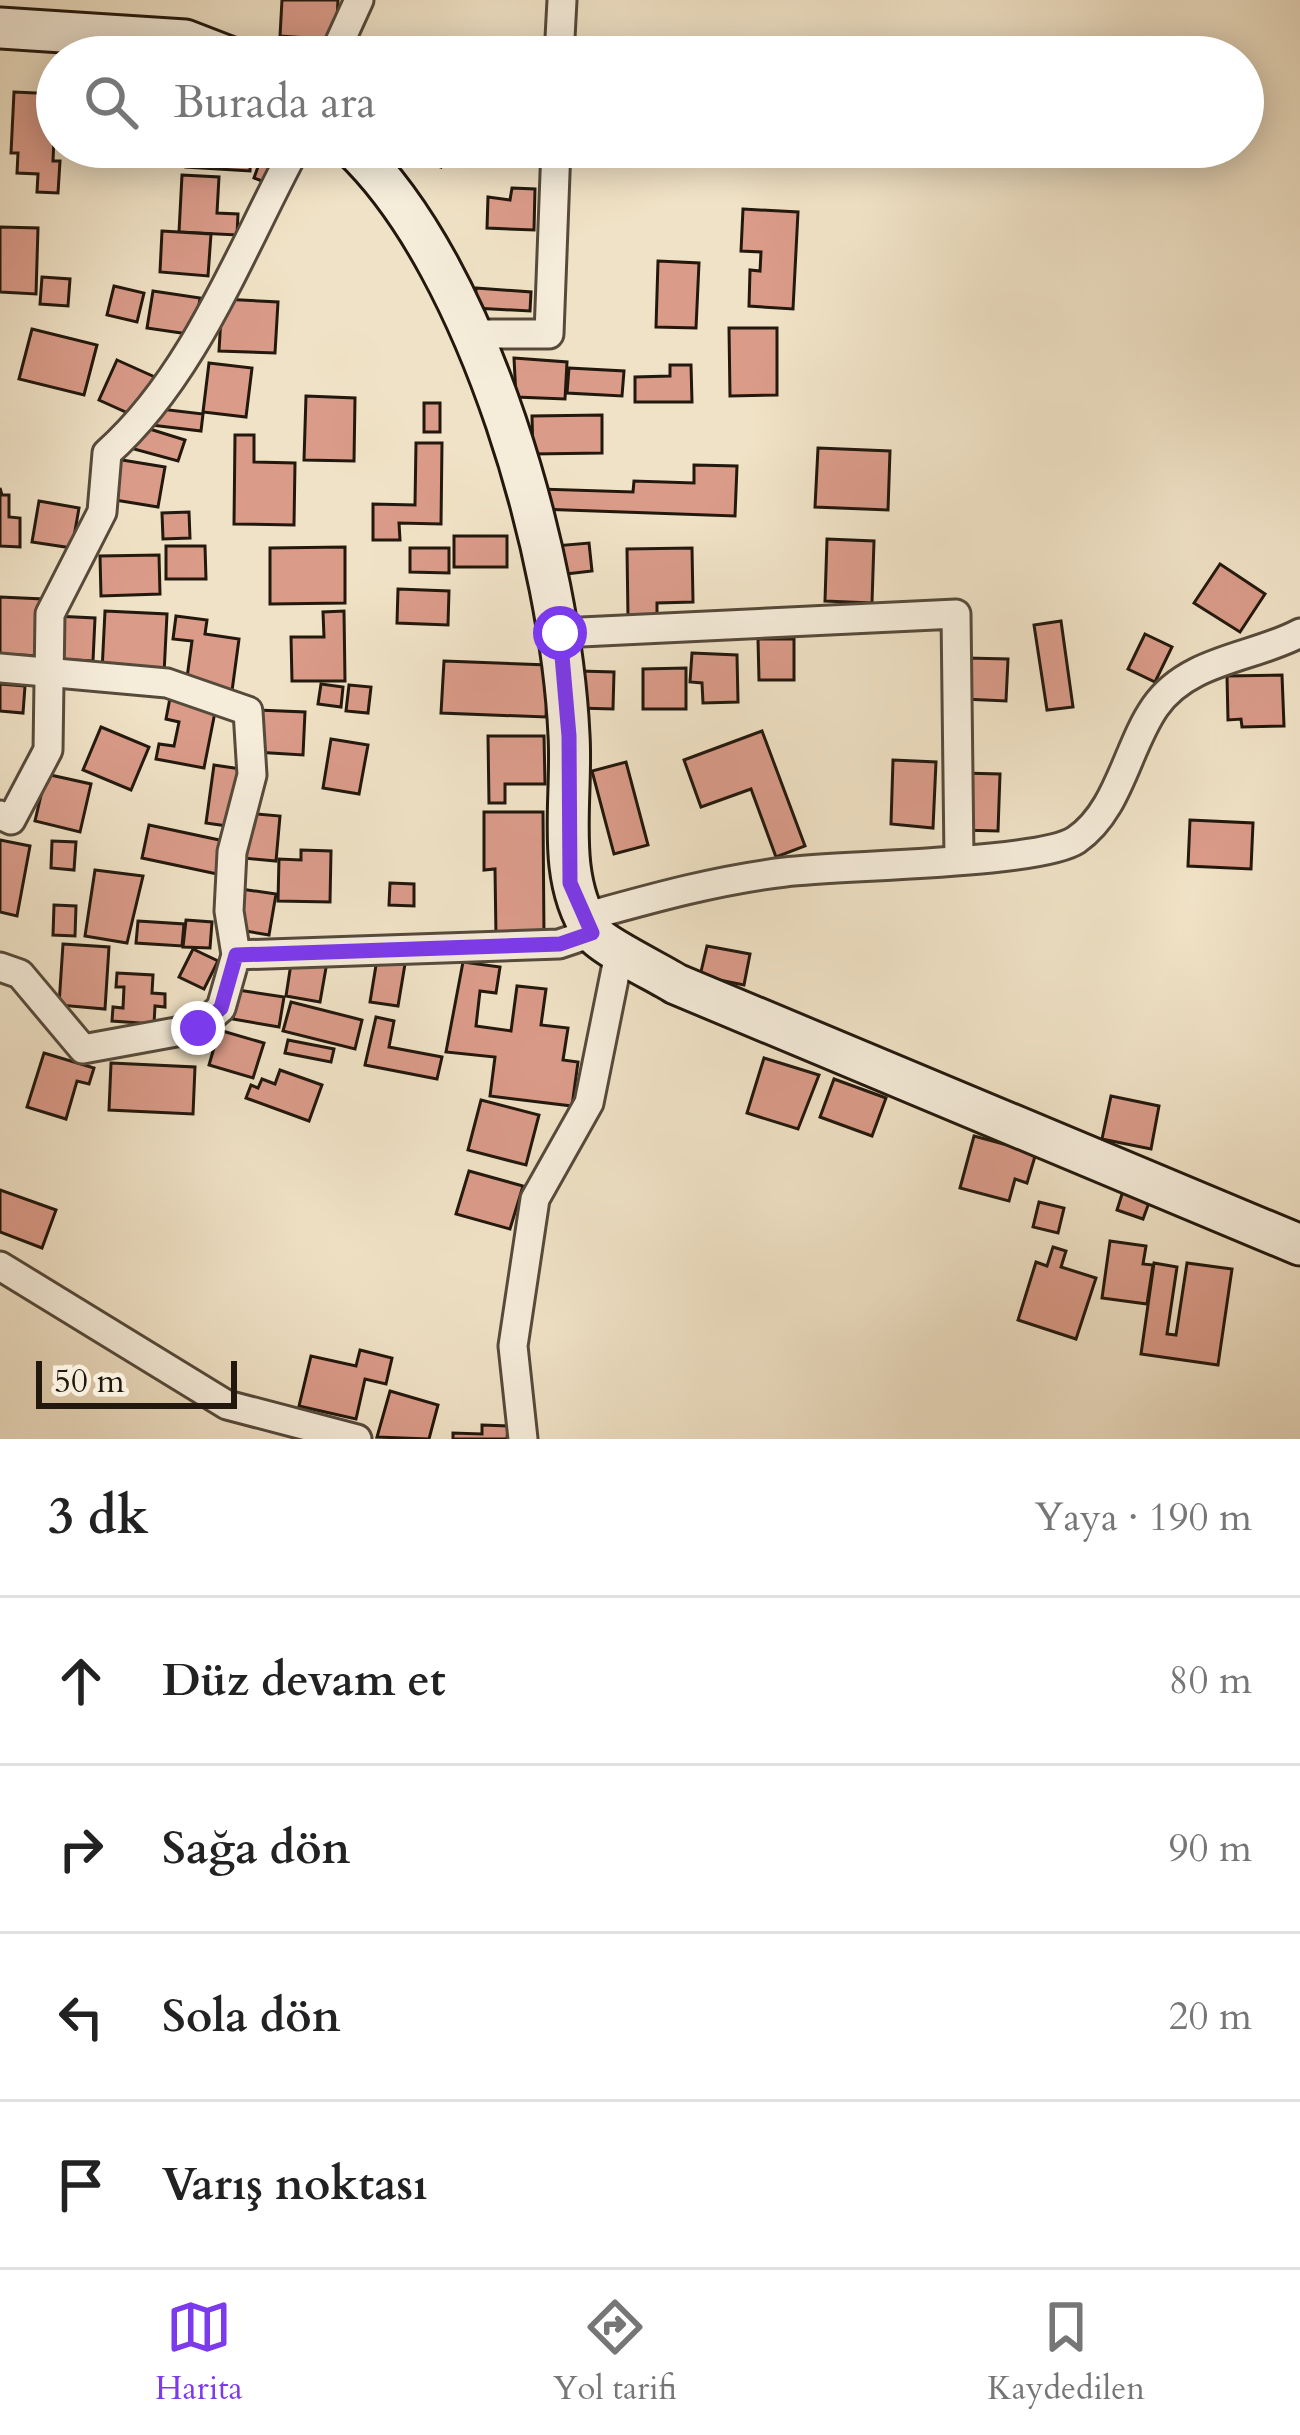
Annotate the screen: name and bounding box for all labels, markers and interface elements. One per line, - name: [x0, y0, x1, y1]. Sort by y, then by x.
- search box: [36, 36, 1264, 168]
- icon: search: [78, 69, 144, 135]
- text: Burada ara: [174, 72, 376, 133]
- route start: [533, 606, 587, 660]
- route end: [171, 1001, 225, 1055]
- scale bar: [36, 1355, 237, 1408]
- text: 50 m: [54, 1359, 125, 1404]
- text: 3 dk: [48, 1482, 149, 1552]
- text: Yaya · 190 m: [1034, 1491, 1252, 1544]
- icon: ahead: [48, 1648, 114, 1714]
- text: Düz devam et: [162, 1650, 446, 1711]
- text: 80 m: [1169, 1654, 1252, 1707]
- icon: right: [48, 1816, 114, 1882]
- text: Sağa dön: [162, 1818, 350, 1879]
- text: 90 m: [1169, 1822, 1252, 1875]
- icon: left: [48, 1984, 114, 2050]
- text: Sola dön: [162, 1986, 341, 2047]
- text: 20 m: [1169, 1990, 1252, 2043]
- icon: arrive: [48, 2152, 114, 2218]
- text: Varış noktası: [162, 2154, 428, 2215]
- tab: Harita: [155, 2294, 243, 2411]
- tab: Yol tarifi: [553, 2294, 677, 2411]
- tab: Kaydedilen: [987, 2294, 1145, 2411]

